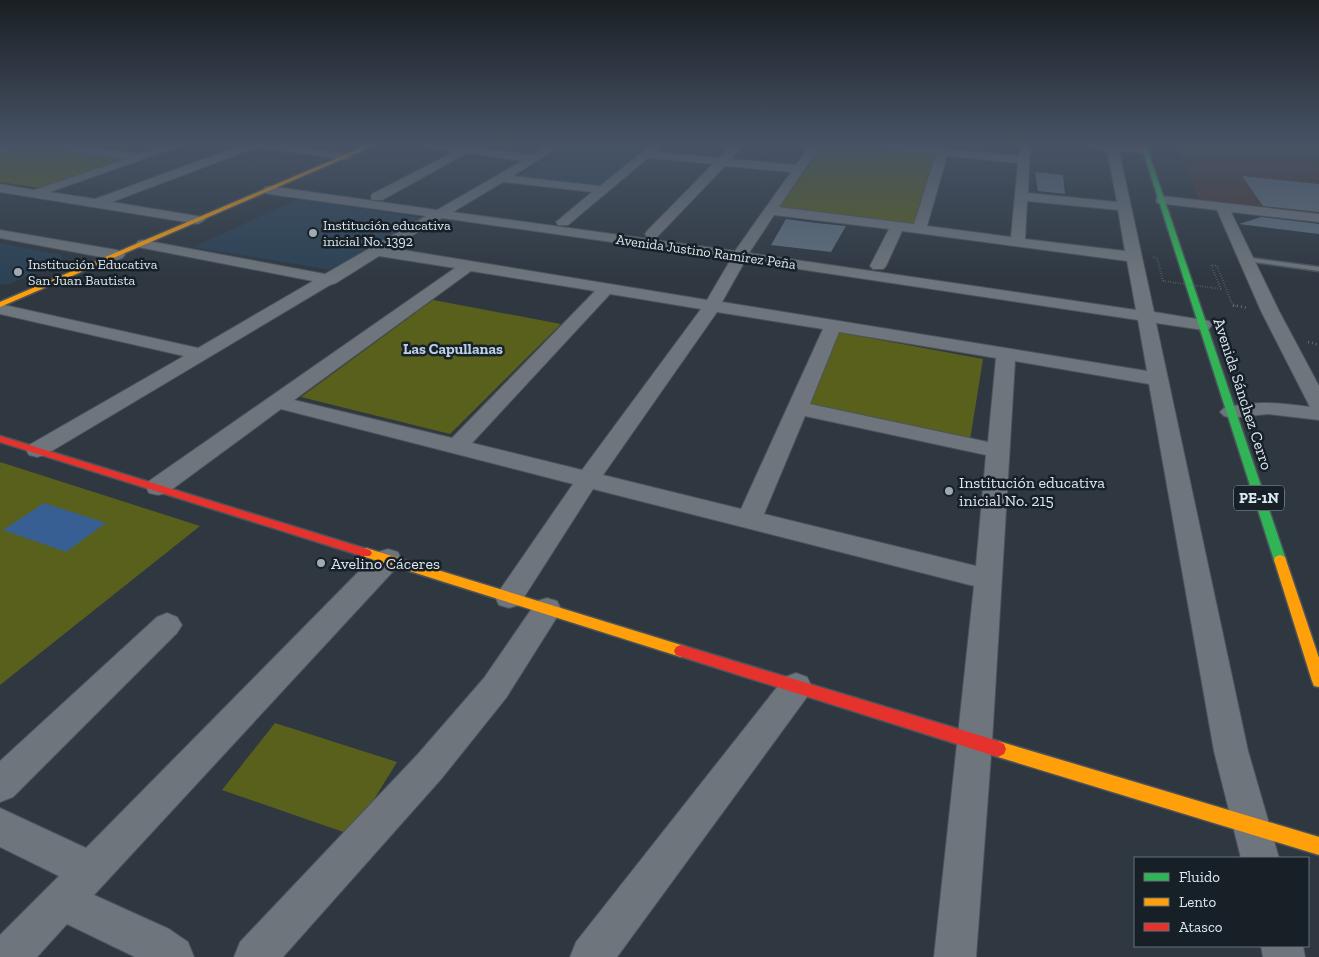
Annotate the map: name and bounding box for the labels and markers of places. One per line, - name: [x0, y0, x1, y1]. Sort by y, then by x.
- place label: Institución educativa inicial No. 1392: [323, 217, 451, 250]
- marker: Institución educativa inicial No. 1392: [307, 227, 319, 239]
- place label: Institución Educativa San Juan Bautista: [28, 256, 158, 289]
- marker: Institución Educativa San Juan Bautista: [12, 266, 24, 278]
- place label: Institución educativa inicial No. 215: [959, 473, 1105, 510]
- marker: Institución educativa inicial No. 215: [943, 485, 955, 497]
- place label: Avelino Cáceres: [331, 554, 440, 573]
- marker: Avelino Cáceres: [315, 557, 327, 569]

